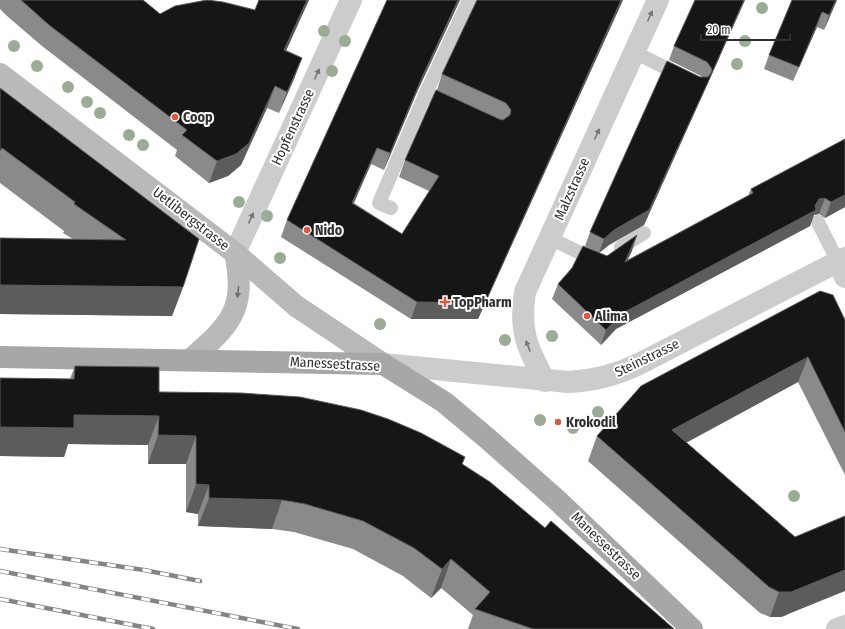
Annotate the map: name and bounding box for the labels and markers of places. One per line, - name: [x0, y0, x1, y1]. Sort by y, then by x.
- place label: Coop: [183, 109, 213, 126]
- marker: Coop: [170, 112, 180, 122]
- place label: Nido: [315, 222, 343, 239]
- marker: Nido: [302, 225, 312, 235]
- place label: TopPharm: [453, 294, 512, 311]
- marker: TopPharm: [440, 297, 450, 307]
- place label: Alima: [594, 308, 628, 325]
- marker: Alima: [582, 311, 592, 321]
- place label: Krokodil: [566, 414, 616, 431]
- marker: Krokodil: [553, 417, 563, 427]

